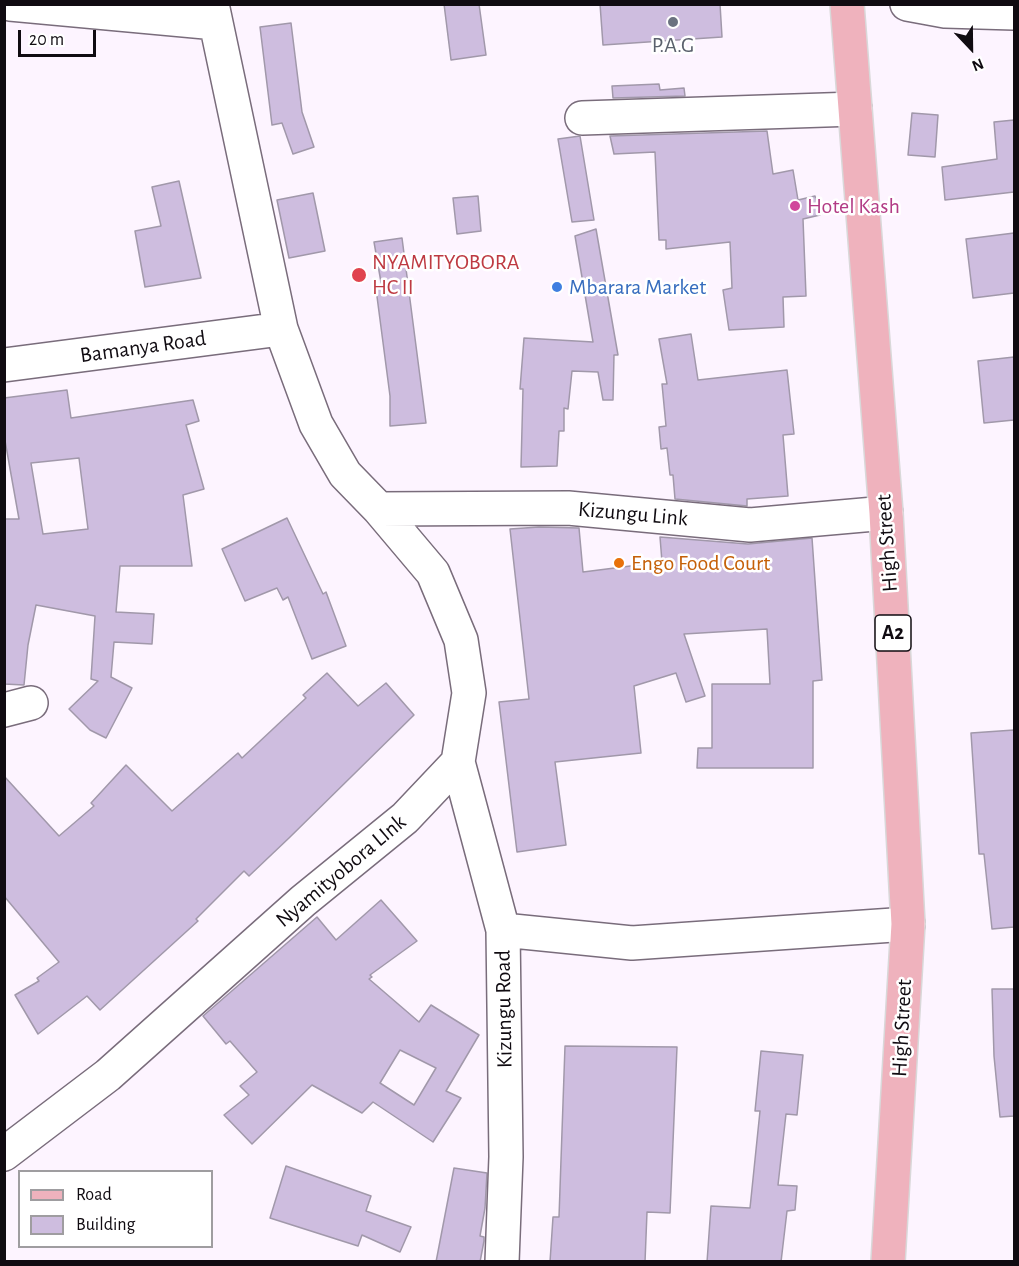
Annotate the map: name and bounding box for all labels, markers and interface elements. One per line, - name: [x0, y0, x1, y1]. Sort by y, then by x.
- marker: P.A.G: [666, 15, 680, 29]
- scale bar: [21, 18, 99, 56]
- north arrow: [941, 18, 1001, 78]
- text: 20 m: [29, 31, 64, 49]
- place label: P.A.G: [652, 32, 694, 58]
- text: N: [970, 55, 986, 74]
- place label: Hotel Kash: [807, 193, 900, 219]
- marker: Hotel Kash: [788, 199, 802, 213]
- place label: NYAMITYOBORA HC II: [372, 249, 520, 300]
- marker: NYAMITYOBORA HC II: [350, 266, 368, 284]
- place label: Mbarara Market: [569, 274, 706, 300]
- marker: Mbarara Market: [550, 280, 564, 294]
- street label: Bamanya Road: [78, 325, 208, 369]
- street label: High Street: [870, 493, 904, 593]
- street label: Kizungu Link: [577, 496, 689, 532]
- place label: Engo Food Court: [631, 550, 770, 576]
- marker: Engo Food Court: [612, 556, 626, 570]
- road number: A2: [875, 615, 911, 651]
- street label: Nyamityobora LInk: [270, 809, 412, 933]
- street label: Kizungu Road: [490, 950, 518, 1068]
- street label: High Street: [886, 978, 918, 1078]
- legend: [18, 1170, 213, 1248]
- text: Road: [76, 1186, 112, 1204]
- text: Building: [76, 1216, 135, 1234]

